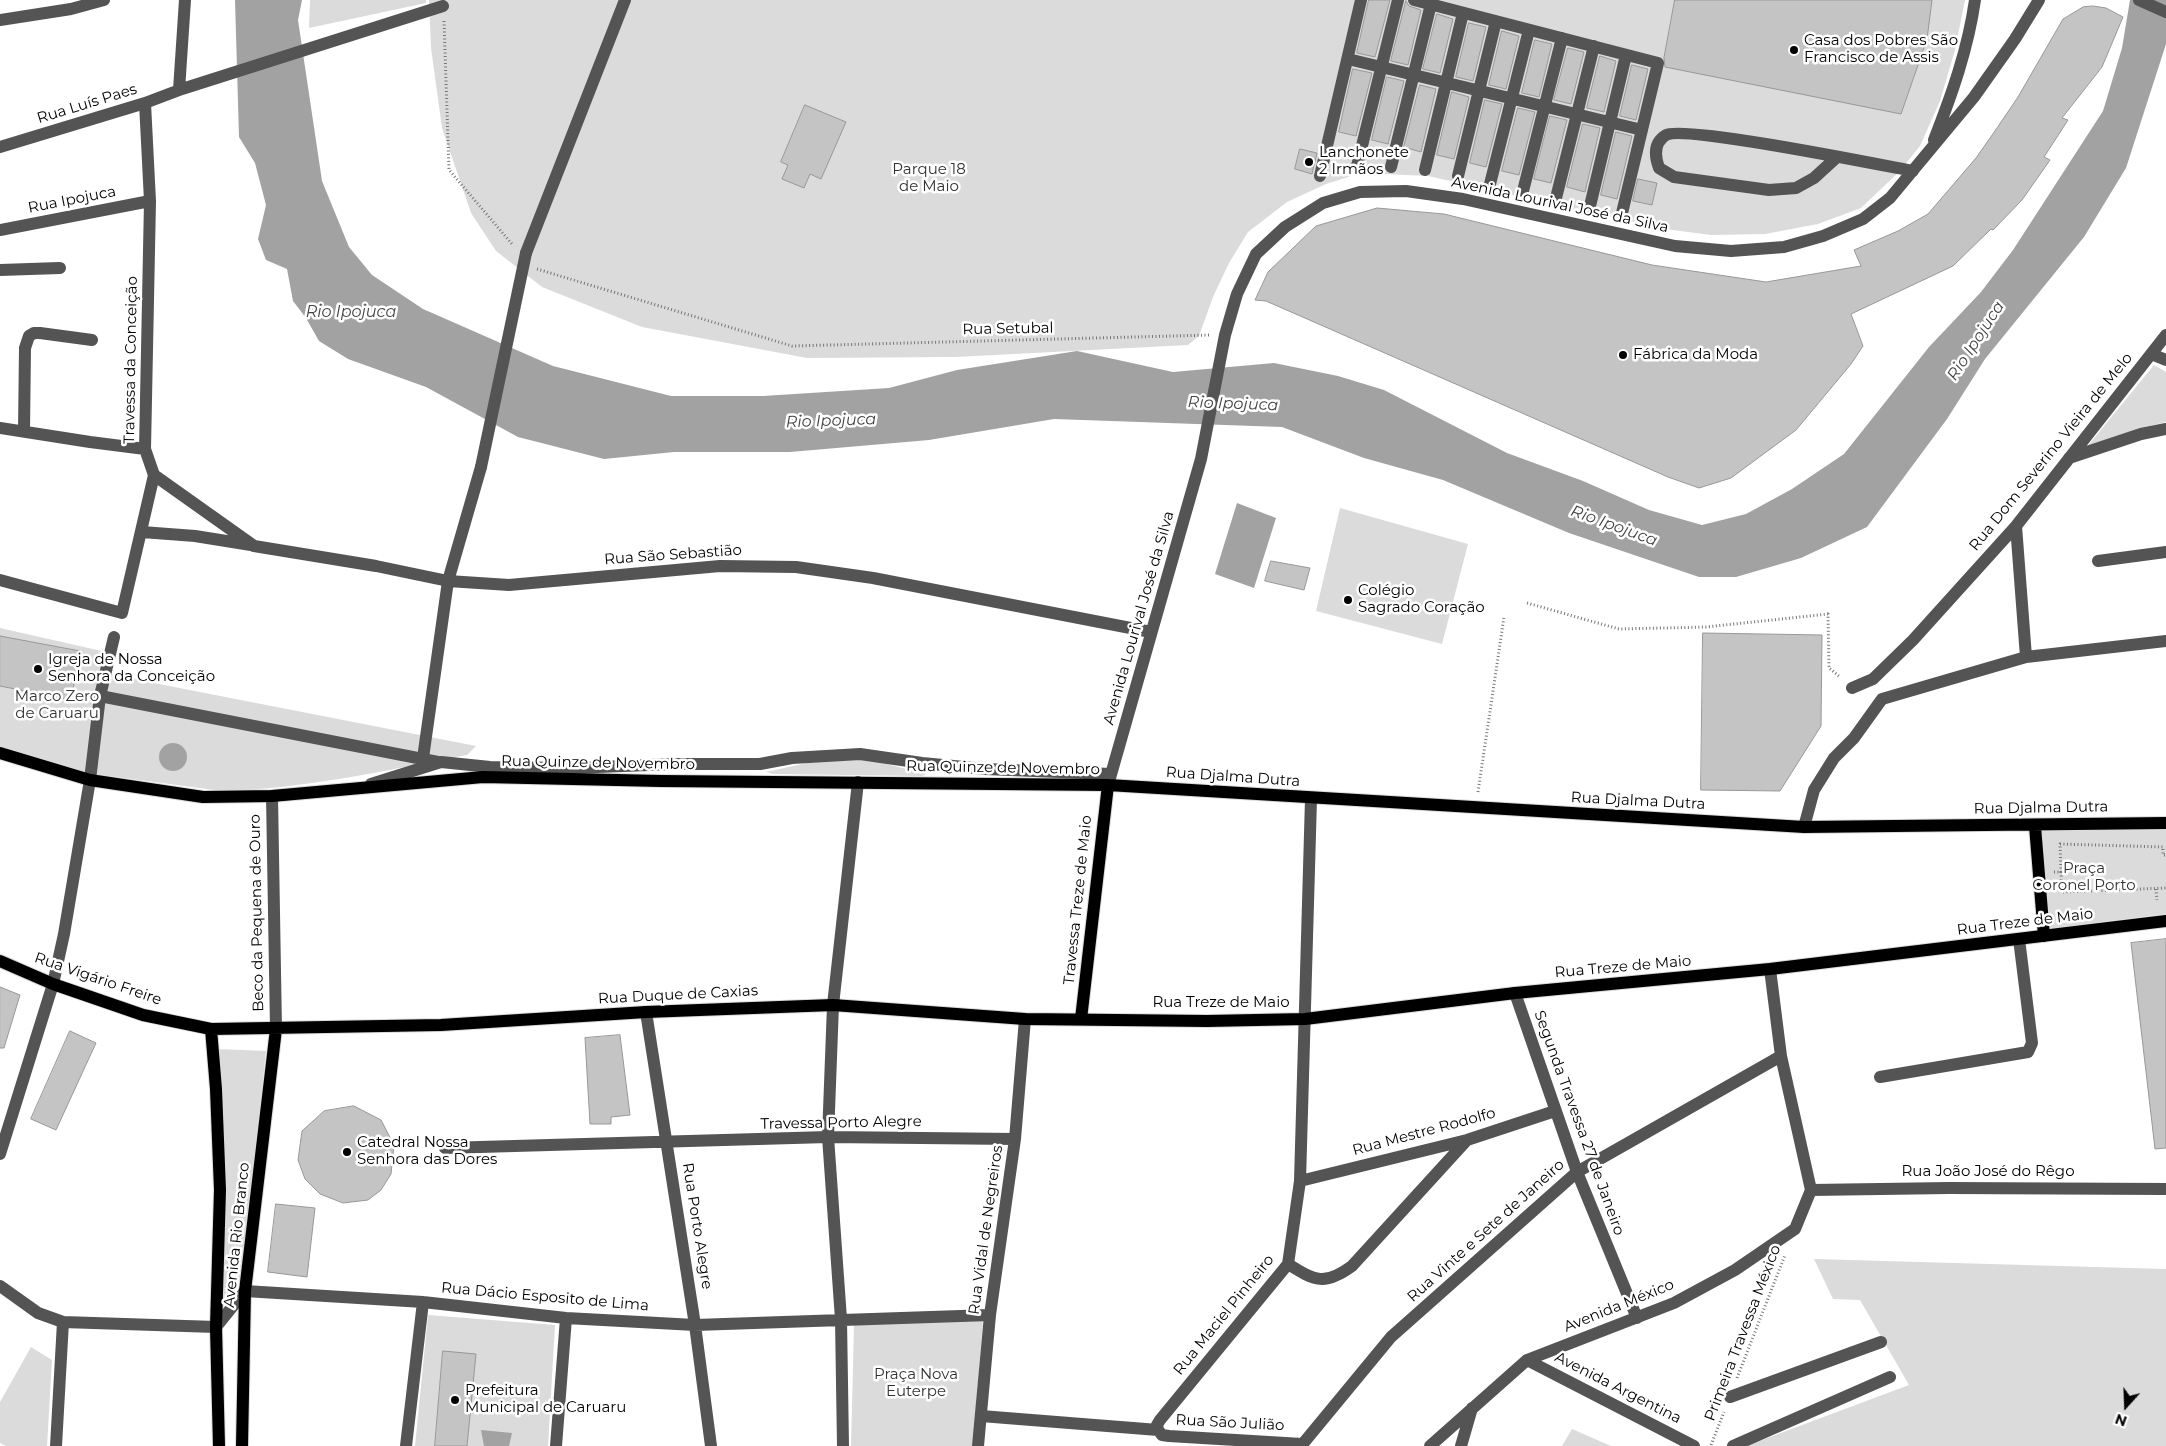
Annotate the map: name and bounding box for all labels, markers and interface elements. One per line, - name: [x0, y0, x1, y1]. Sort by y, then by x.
- place label: Casa dos Pobres São Francisco de Assis: [1804, 32, 1958, 67]
- marker: Casa dos Pobres São Francisco de Assis: [1788, 44, 1800, 56]
- street label: Rua Luís Paes: [35, 80, 139, 128]
- place label: Lanchonete 2 Irmãos: [1319, 144, 1409, 179]
- marker: Lanchonete 2 Irmãos: [1303, 156, 1315, 168]
- park label: Parque 18 de Maio: [892, 161, 966, 196]
- street label: Avenida Lourival José da Silva: [1450, 173, 1670, 237]
- street label: Rua Ipojuca: [26, 183, 118, 217]
- street label: Travessa da Conceição: [121, 276, 141, 444]
- water label: Rio Ipojuca: [1943, 298, 2009, 384]
- water label: Rio Ipojuca: [306, 302, 396, 322]
- street label: Rua Setubal: [962, 319, 1054, 339]
- place label: Fábrica da Moda: [1633, 346, 1758, 364]
- marker: Fábrica da Moda: [1617, 349, 1629, 361]
- street label: Rua Dom Severino Vieira de Melo: [1966, 349, 2136, 555]
- water label: Rio Ipojuca: [1187, 393, 1279, 415]
- water label: Rio Ipojuca: [785, 410, 877, 432]
- water label: Rio Ipojuca: [1568, 501, 1660, 551]
- street label: Avenida Lourival José da Silva: [1100, 509, 1178, 727]
- street label: Rua São Sebastião: [604, 541, 742, 569]
- place label: Colégio Sagrado Coração: [1358, 582, 1485, 617]
- marker: Colégio Sagrado Coração: [1342, 594, 1354, 606]
- place label: Igreja de Nossa Senhora da Conceição: [48, 651, 215, 686]
- marker: Igreja de Nossa Senhora da Conceição: [32, 663, 44, 675]
- park label: Marco Zero de Caruaru: [15, 688, 99, 723]
- street label: Rua Quinze de Novembro: [501, 752, 695, 774]
- street label: Rua Quinze de Novembro: [906, 757, 1100, 779]
- street label: Rua Djalma Dutra: [1165, 763, 1301, 791]
- street label: Rua Djalma Dutra: [1570, 788, 1706, 814]
- street label: Rua Djalma Dutra: [1974, 798, 2108, 818]
- street label: Beco da Pequena de Ouro: [246, 814, 268, 1012]
- street label: Travessa Treze de Maio: [1060, 814, 1096, 986]
- park label: Praça Coronel Porto: [2032, 860, 2136, 895]
- street label: Rua Treze de Maio: [1956, 905, 2094, 939]
- street label: Rua Vigário Freire: [32, 949, 164, 1009]
- street label: Rua Treze de Maio: [1554, 952, 1692, 982]
- street label: Rua Duque de Caxias: [598, 982, 758, 1008]
- street label: Rua Treze de Maio: [1152, 994, 1290, 1012]
- street label: Segunda Travessa 27 de Janeiro: [1530, 1008, 1628, 1238]
- street label: Rua Mestre Rodolfo: [1350, 1104, 1498, 1160]
- street label: Travessa Porto Alegre: [760, 1113, 922, 1133]
- place label: Catedral Nossa Senhora das Dores: [357, 1134, 497, 1169]
- street label: Rua Vidal de Negreiros: [965, 1144, 1007, 1316]
- marker: Catedral Nossa Senhora das Dores: [341, 1146, 353, 1158]
- street label: Rua Vinte e Sete de Janeiro: [1404, 1156, 1568, 1306]
- street label: Avenida Rio Branco: [220, 1161, 254, 1309]
- street label: Rua Porto Alegre: [678, 1161, 716, 1291]
- street label: Rua João José do Rêgo: [1901, 1163, 2075, 1181]
- street label: Primeira Travessa México: [1701, 1242, 1785, 1424]
- street label: Rua Maciel Pinheiro: [1170, 1251, 1278, 1379]
- street label: Avenida México: [1561, 1276, 1677, 1336]
- street label: Rua Dácio Esposito de Lima: [440, 1279, 650, 1315]
- street label: Avenida Argentina: [1552, 1348, 1684, 1428]
- park label: Praça Nova Euterpe: [874, 1366, 958, 1401]
- north arrow: [2101, 1381, 2151, 1431]
- place label: Prefeitura Municipal de Caruaru: [465, 1382, 626, 1417]
- marker: Prefeitura Municipal de Caruaru: [449, 1394, 461, 1406]
- text: N: [2112, 1410, 2129, 1430]
- street label: Rua São Julião: [1175, 1411, 1285, 1435]

